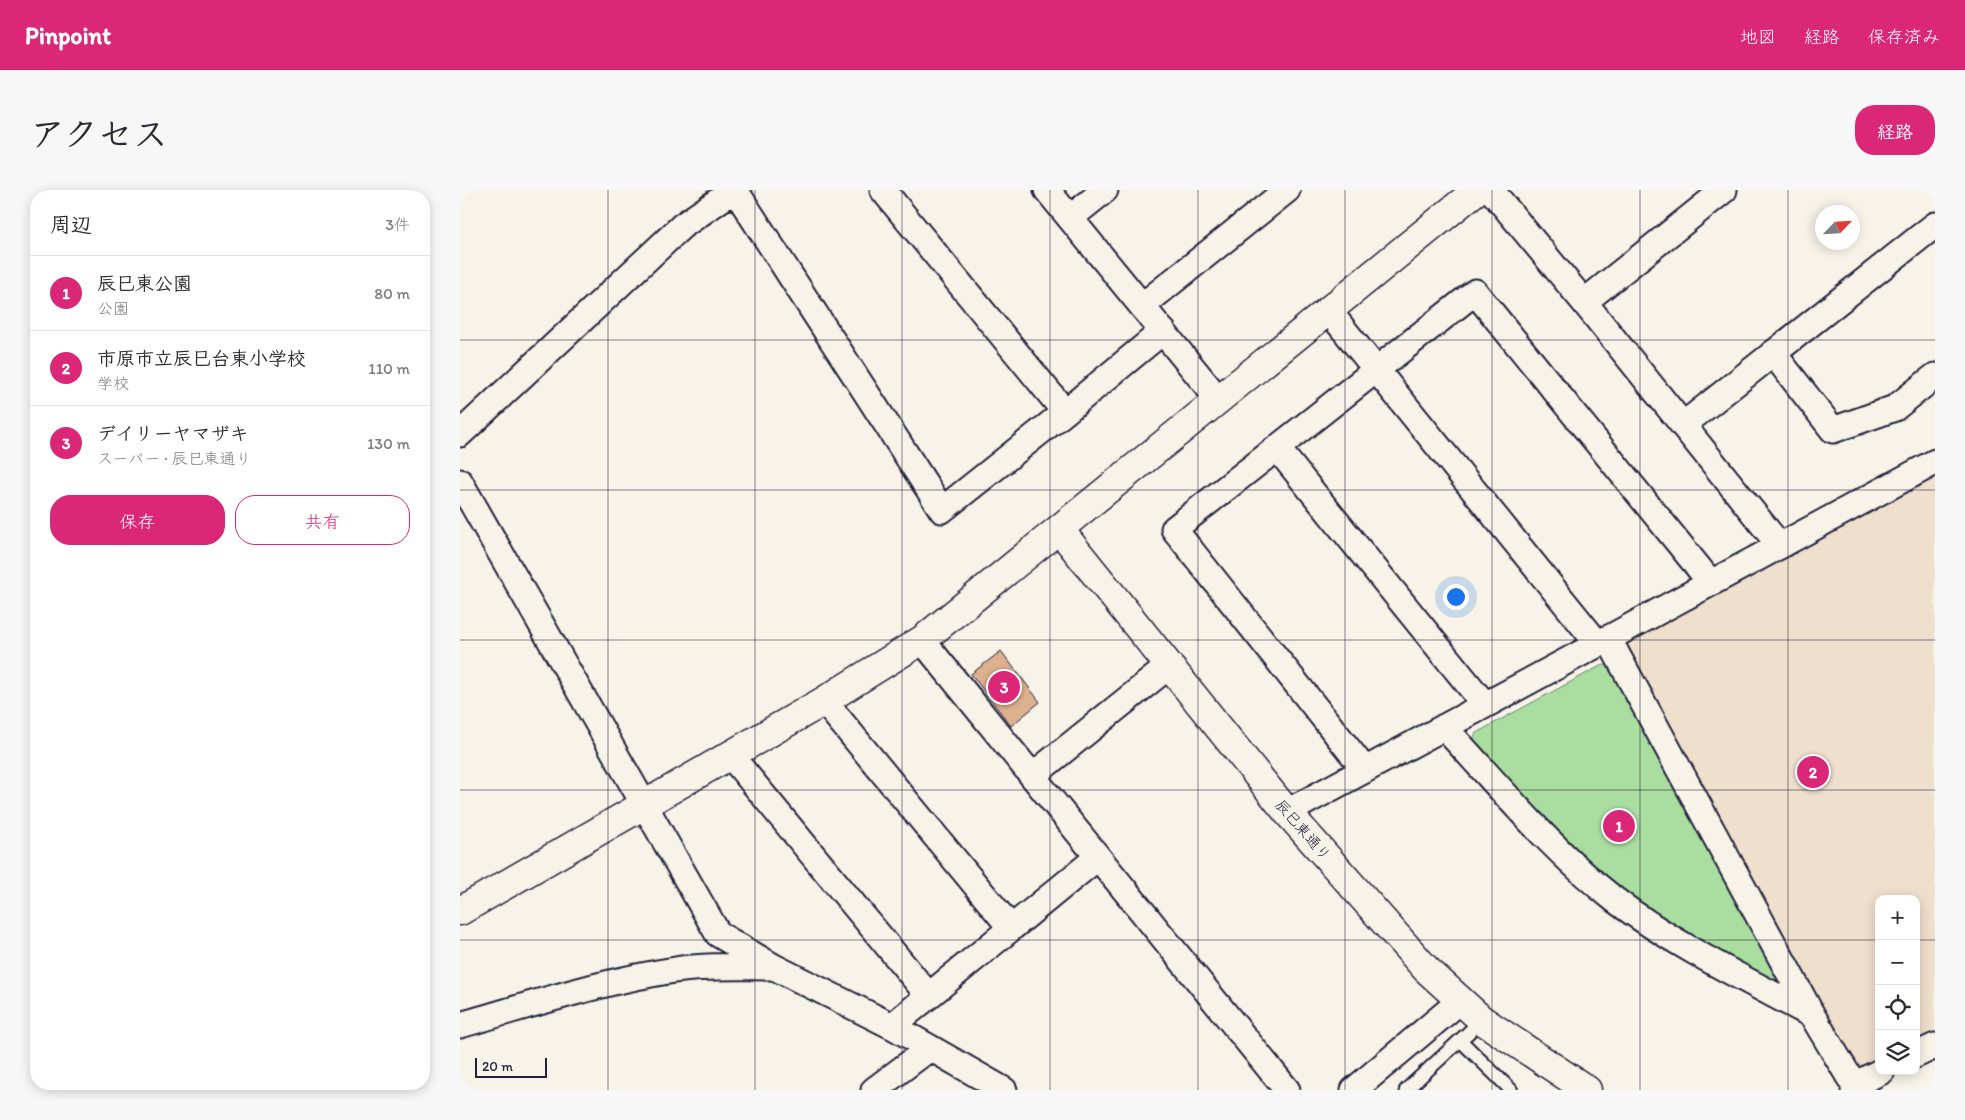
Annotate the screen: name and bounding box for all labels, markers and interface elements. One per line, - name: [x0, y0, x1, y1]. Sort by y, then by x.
- text: Pinpoint: [25, 21, 111, 50]
- text: 地図: [1740, 26, 1776, 48]
- text: 経路: [1804, 26, 1840, 48]
- text: 保存済み: [1868, 26, 1940, 48]
- button: 経路: [1855, 105, 1935, 155]
- text: アクセス: [30, 113, 168, 155]
- north arrow: [1815, 205, 1860, 250]
- text: 周辺: [50, 212, 92, 237]
- text: 3件: [385, 215, 410, 234]
- text: 辰巳東公園: [97, 272, 192, 295]
- text: 1: [62, 284, 70, 303]
- text: 80 m: [374, 284, 410, 303]
- text: 公園: [97, 299, 129, 318]
- text: 市原市立辰巳台東小学校: [97, 347, 306, 370]
- text: 2: [62, 359, 70, 378]
- text: 110 m: [368, 359, 410, 378]
- text: 学校: [97, 374, 129, 393]
- text: デイリーヤマザキ: [97, 422, 249, 445]
- text: 3: [62, 434, 70, 453]
- text: 130 m: [367, 434, 410, 453]
- text: スーパー · 辰巳東通り: [97, 449, 251, 468]
- button: 保存: [50, 495, 225, 545]
- button: 共有: [235, 495, 410, 545]
- your location: [1443, 584, 1469, 610]
- pin: 3: [988, 668, 1020, 706]
- pin: 2: [1797, 753, 1829, 791]
- street label: 辰巳東通り: [1272, 796, 1334, 864]
- pin: 1: [1603, 807, 1635, 845]
- map controls: [1875, 895, 1920, 1075]
- button: +: [1875, 895, 1920, 940]
- button: −: [1875, 940, 1920, 985]
- button: locate: [1875, 985, 1920, 1030]
- button: layers: [1875, 1030, 1920, 1075]
- scale bar: [475, 1055, 548, 1078]
- text: 20 m: [482, 1058, 513, 1075]

